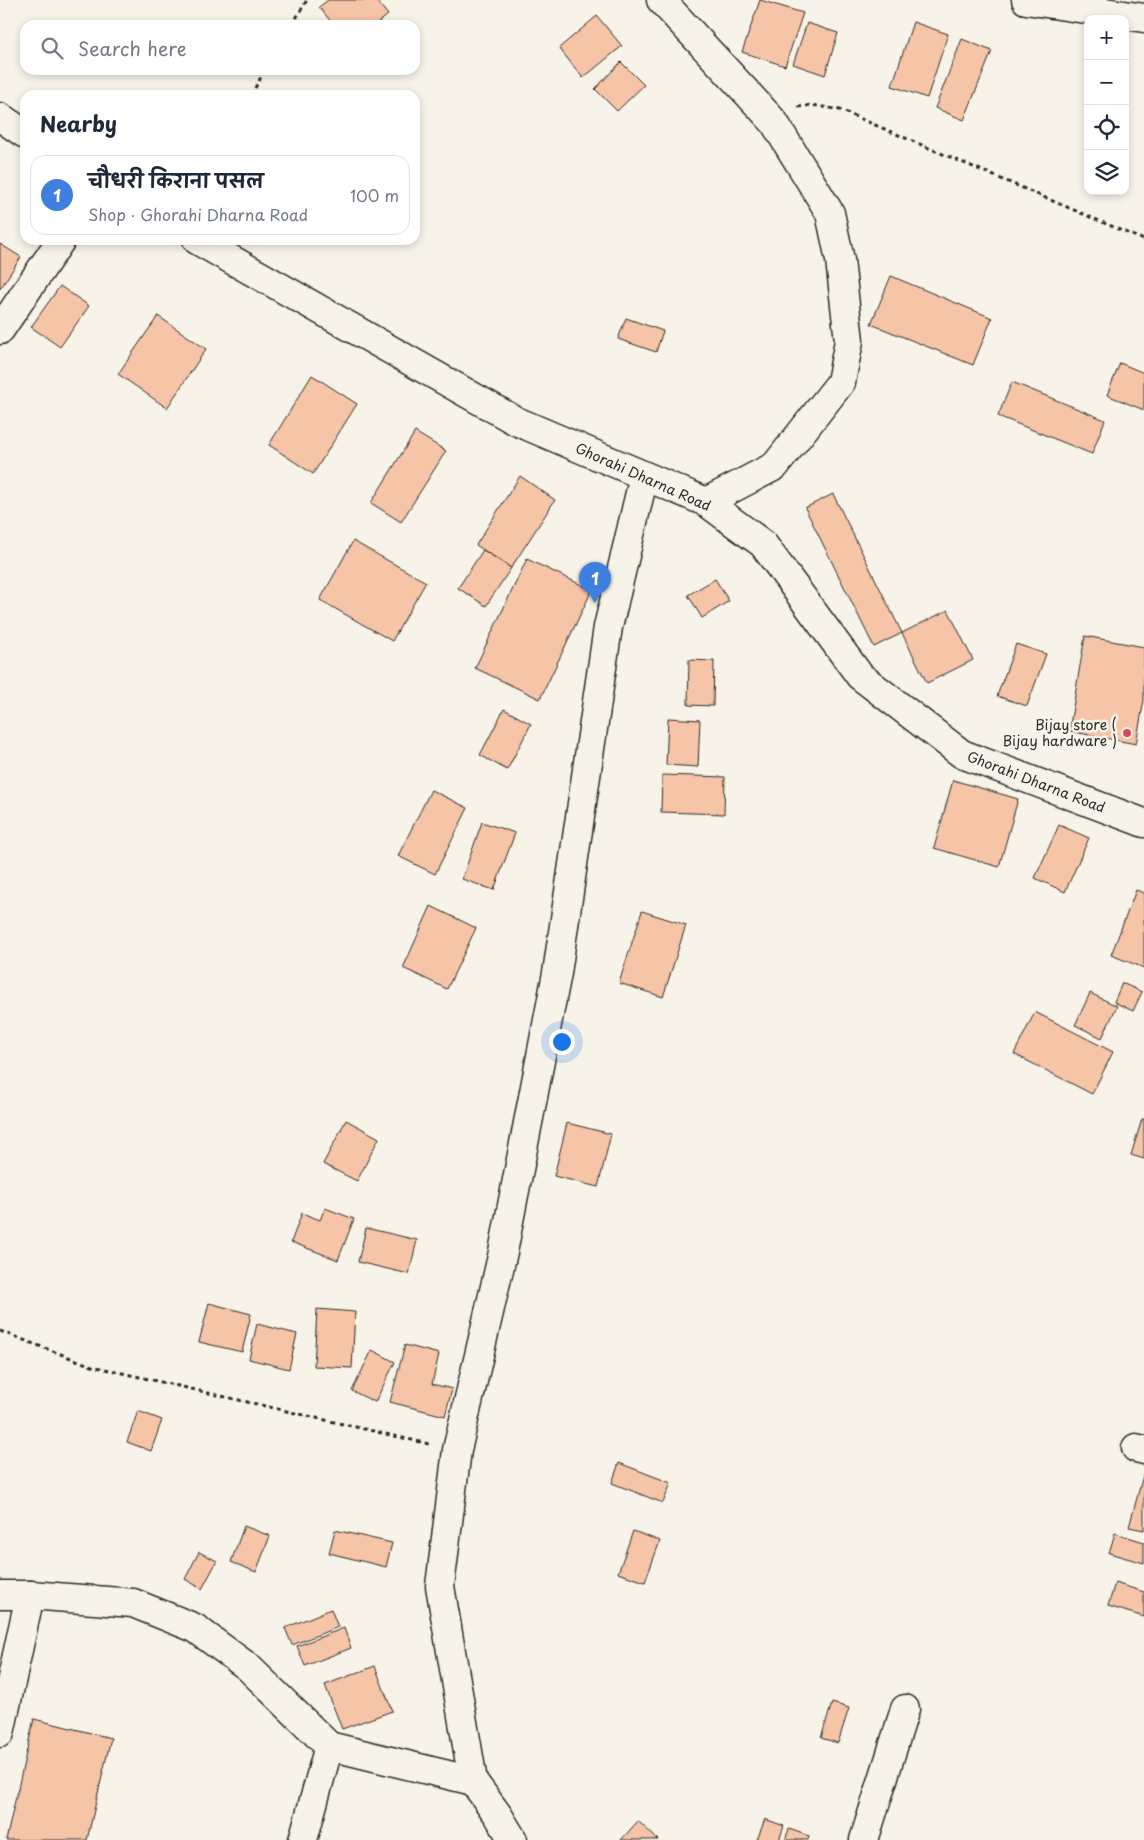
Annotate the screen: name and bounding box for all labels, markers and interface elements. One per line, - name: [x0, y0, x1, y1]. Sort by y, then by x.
- map controls: [1084, 15, 1129, 195]
- button: +: [1084, 15, 1129, 60]
- search box: [20, 20, 420, 75]
- icon: search: [38, 34, 66, 62]
- text: Search here: [78, 34, 187, 62]
- button: −: [1084, 60, 1129, 105]
- button: locate: [1084, 105, 1129, 150]
- text: Nearby: [40, 107, 117, 139]
- button: layers: [1084, 150, 1129, 195]
- text: चौधरी किराना पसल: [88, 166, 264, 194]
- text: 1: [53, 183, 61, 207]
- text: 100 m: [350, 183, 399, 207]
- text: Shop · Ghorahi Dharna Road: [88, 202, 308, 226]
- street label: Ghorahi Dharna Road: [572, 437, 714, 516]
- pin: 1: [579, 562, 611, 603]
- place label: Bijay store ( Bijay hardware ): [1003, 714, 1117, 751]
- marker: Bijay store ( Bijay hardware ): [1121, 727, 1133, 739]
- street label: Ghorahi Dharna Road: [964, 746, 1108, 818]
- your location: [549, 1029, 575, 1055]

